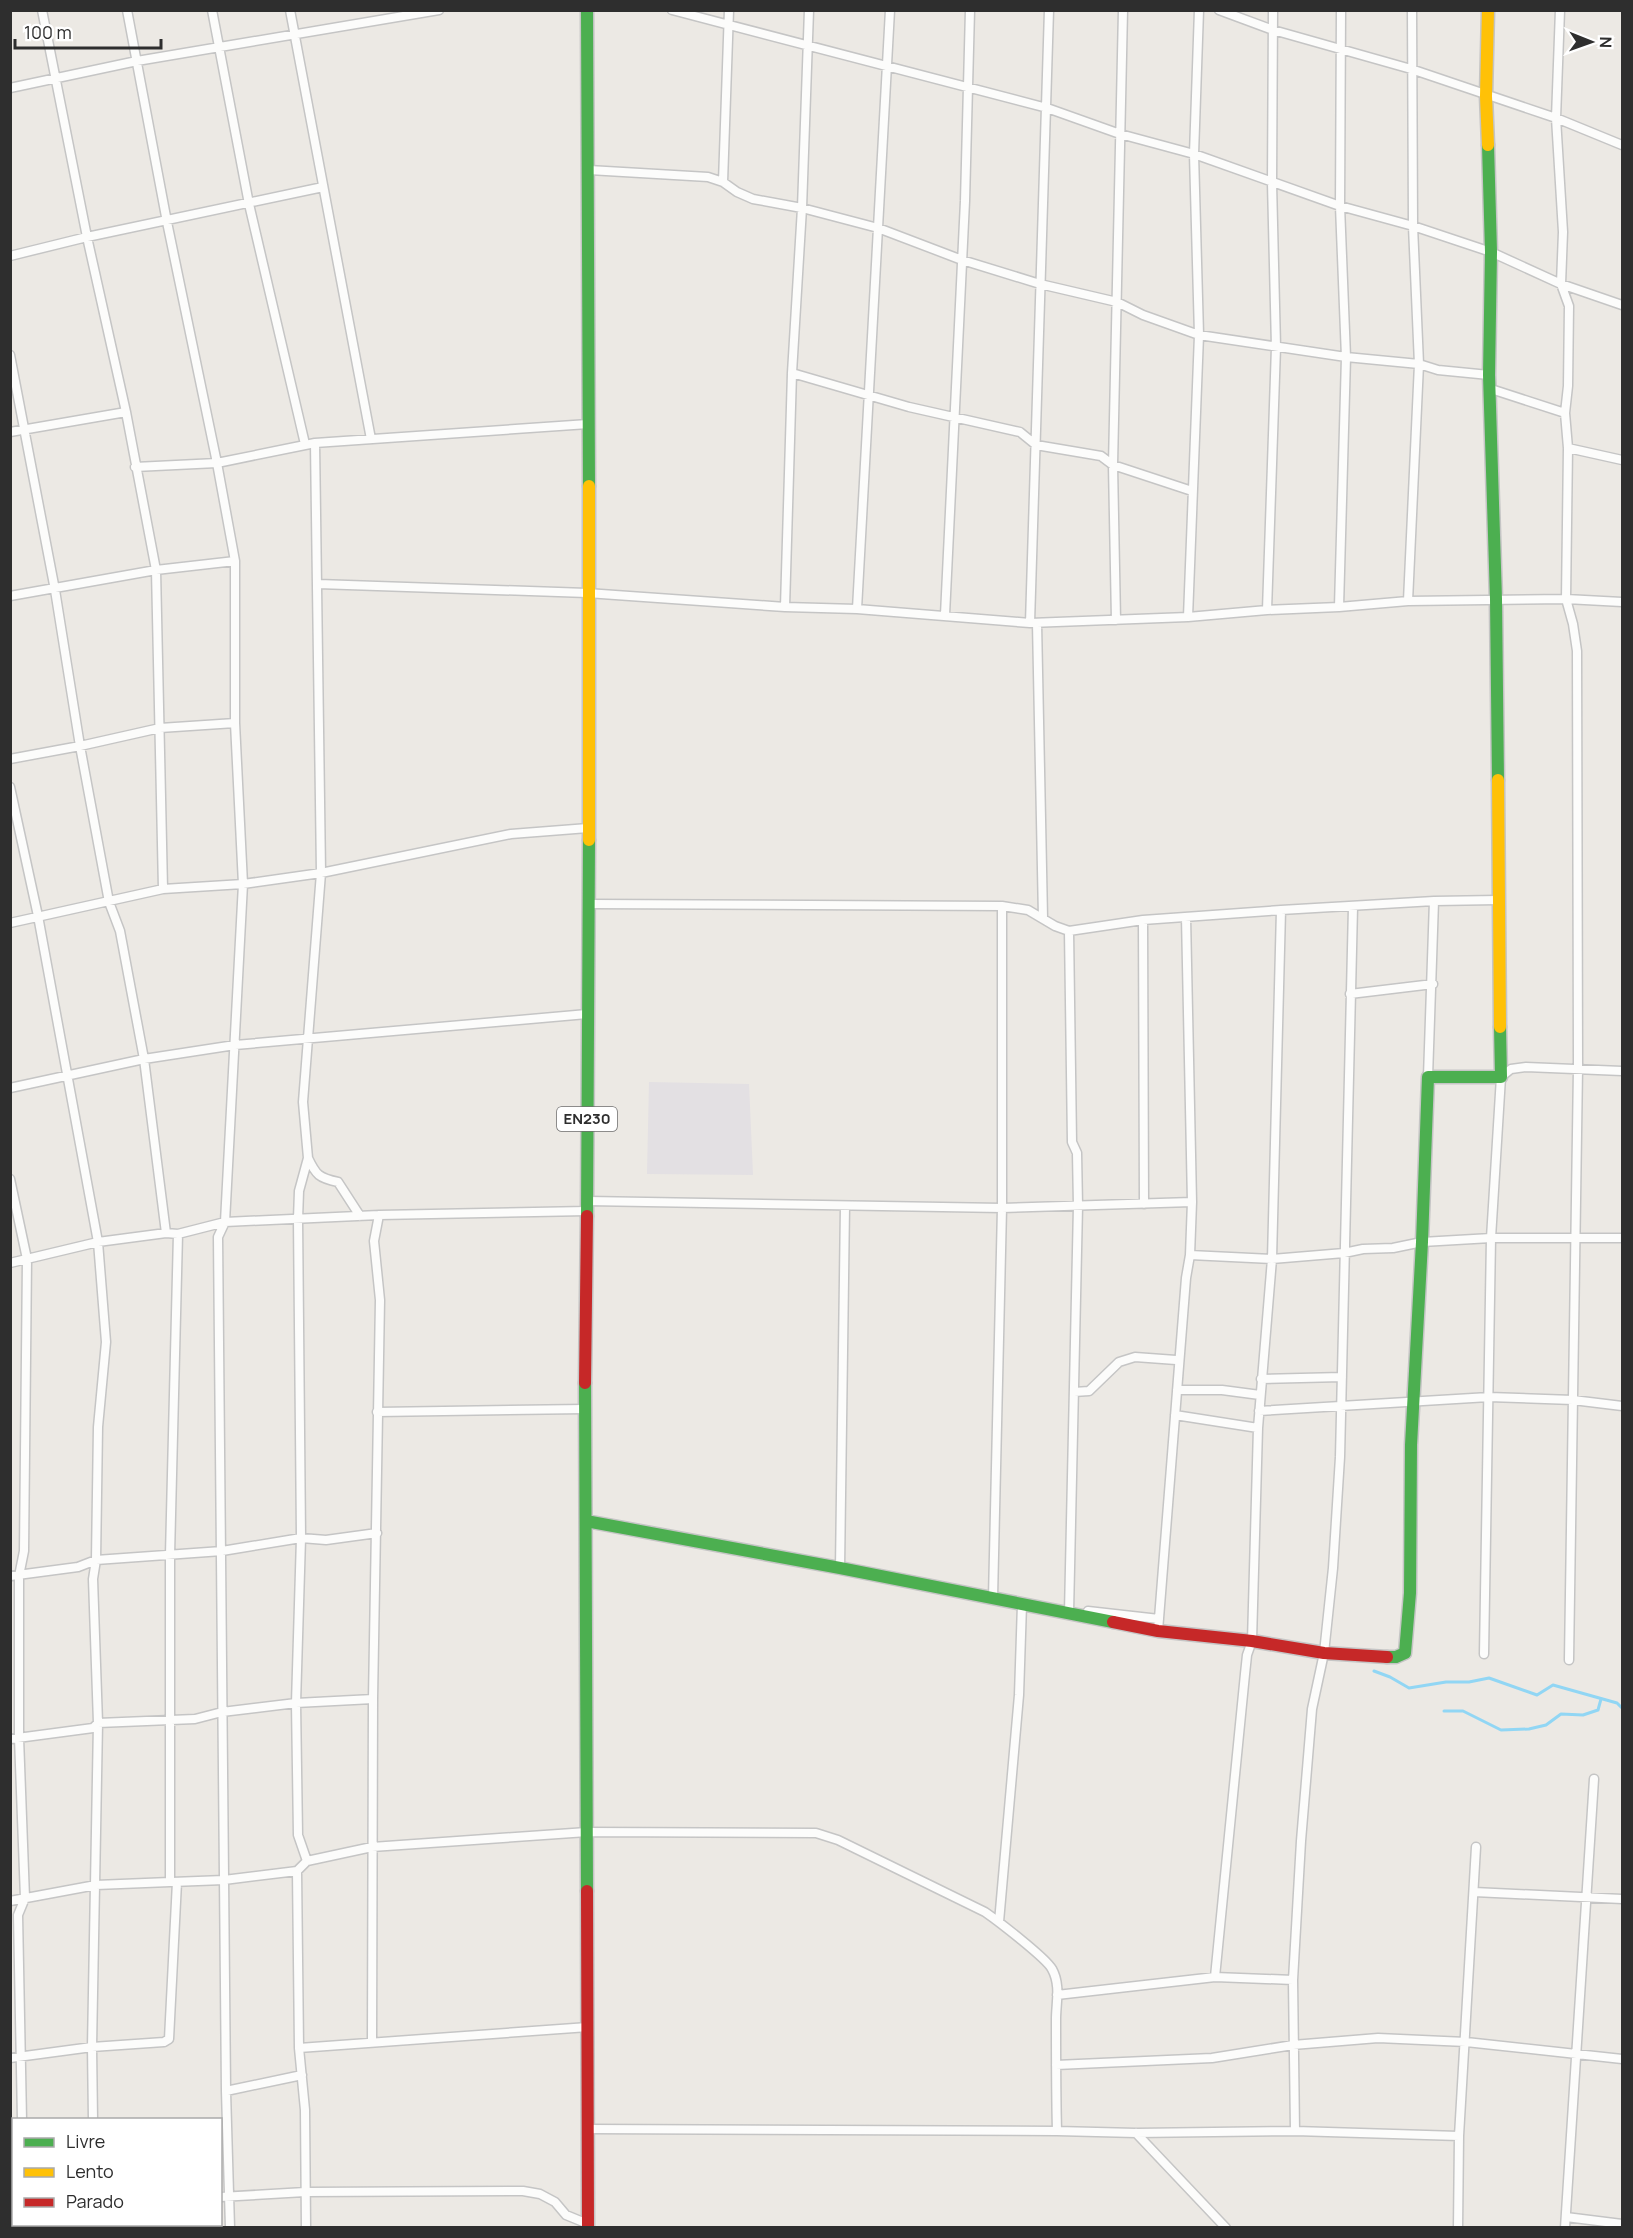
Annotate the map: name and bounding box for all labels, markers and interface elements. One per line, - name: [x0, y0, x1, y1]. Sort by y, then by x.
- scale bar: [15, 12, 160, 50]
- north arrow: [1561, 12, 1621, 72]
- text: 100 m: [24, 20, 72, 44]
- text: N: [1595, 36, 1617, 48]
- road number: EN230: [557, 1107, 617, 1131]
- legend: [12, 2118, 222, 2226]
- text: Livre: [66, 2129, 105, 2153]
- text: Lento: [66, 2159, 114, 2183]
- text: Parado: [66, 2189, 124, 2213]

